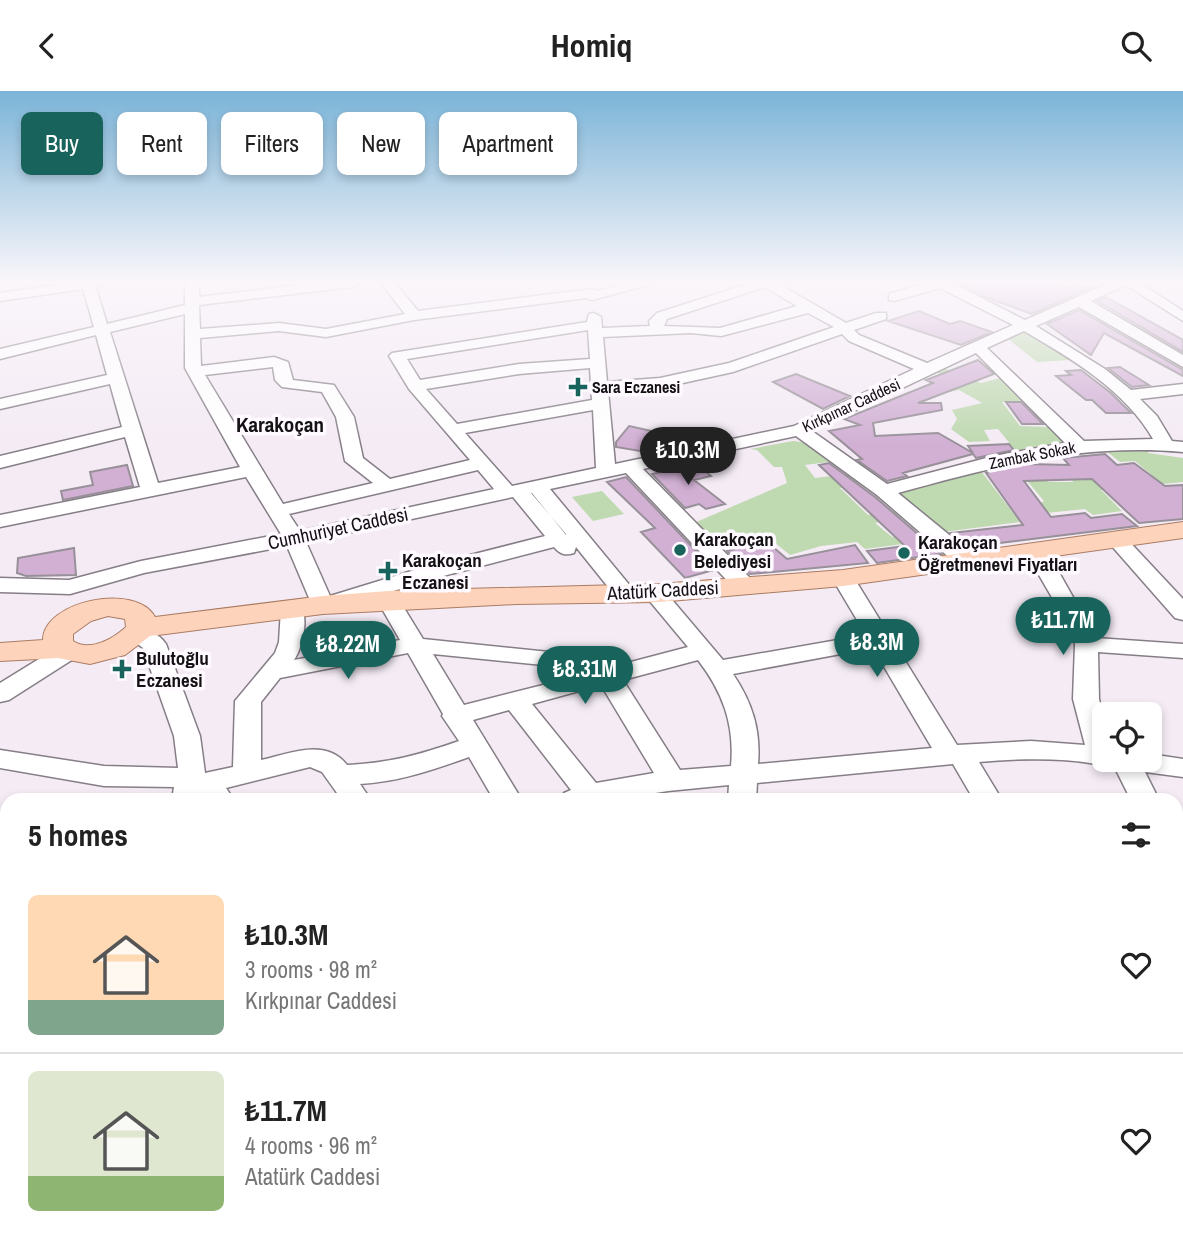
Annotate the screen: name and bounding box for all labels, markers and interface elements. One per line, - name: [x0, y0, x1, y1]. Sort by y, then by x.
- text: Homiq: [551, 24, 632, 67]
- icon: back: [28, 27, 66, 65]
- icon: search: [1117, 27, 1155, 65]
- chip: Buy: [21, 112, 103, 175]
- chip: Rent: [117, 112, 207, 175]
- chip: Filters: [221, 112, 323, 175]
- chip: New: [337, 112, 425, 175]
- chip: Apartment: [439, 112, 577, 175]
- street label: Kırkpınar Caddesi: [798, 373, 904, 437]
- place label: Sara Eczanesi: [592, 376, 680, 398]
- marker: Sara Eczanesi: [570, 379, 586, 395]
- district label: Karakoçan: [236, 410, 324, 439]
- pin: ₺10.3M: [631, 427, 745, 487]
- text: ₺10.3M: [656, 434, 720, 465]
- street label: Zambak Sokak: [987, 436, 1077, 474]
- street label: Cumhuriyet Caddesi: [265, 500, 411, 556]
- place label: Karakoçan Belediyesi: [694, 526, 774, 574]
- place label: Karakoçan Öğretmenevi Fiyatları: [918, 529, 1077, 577]
- marker: Karakoçan Belediyesi: [672, 542, 688, 558]
- marker: Karakoçan Öğretmenevi Fiyatları: [896, 545, 912, 561]
- place label: Karakoçan Eczanesi: [402, 547, 482, 595]
- marker: Karakoçan Eczanesi: [380, 563, 396, 579]
- street label: Atatürk Caddesi: [606, 574, 719, 606]
- pin: ₺11.7M: [1006, 597, 1120, 657]
- text: ₺11.7M: [1032, 604, 1094, 635]
- pin: ₺8.3M: [828, 619, 926, 679]
- pin: ₺8.22M: [291, 621, 405, 681]
- text: ₺8.3M: [850, 626, 904, 657]
- text: ₺8.22M: [316, 628, 380, 659]
- place label: Bulutoğlu Eczanesi: [136, 645, 209, 693]
- pin: ₺8.31M: [528, 647, 642, 706]
- text: ₺8.31M: [553, 653, 617, 684]
- marker: Bulutoğlu Eczanesi: [114, 661, 130, 677]
- map controls: [1092, 702, 1162, 772]
- button: locate: [1092, 702, 1162, 772]
- text: 5 homes: [28, 815, 128, 855]
- icon: filters: [1117, 816, 1155, 854]
- text: ₺10.3M: [245, 914, 328, 954]
- icon: home: [84, 923, 168, 1007]
- icon: heart: [1117, 946, 1155, 984]
- text: 3 rooms · 98 m²: [245, 954, 377, 985]
- text: Kırkpınar Caddesi: [245, 985, 397, 1016]
- text: ₺11.7M: [245, 1090, 327, 1130]
- icon: home: [84, 1099, 168, 1183]
- icon: heart: [1117, 1122, 1155, 1160]
- text: 4 rooms · 96 m²: [245, 1130, 377, 1161]
- text: Atatürk Caddesi: [245, 1161, 380, 1192]

